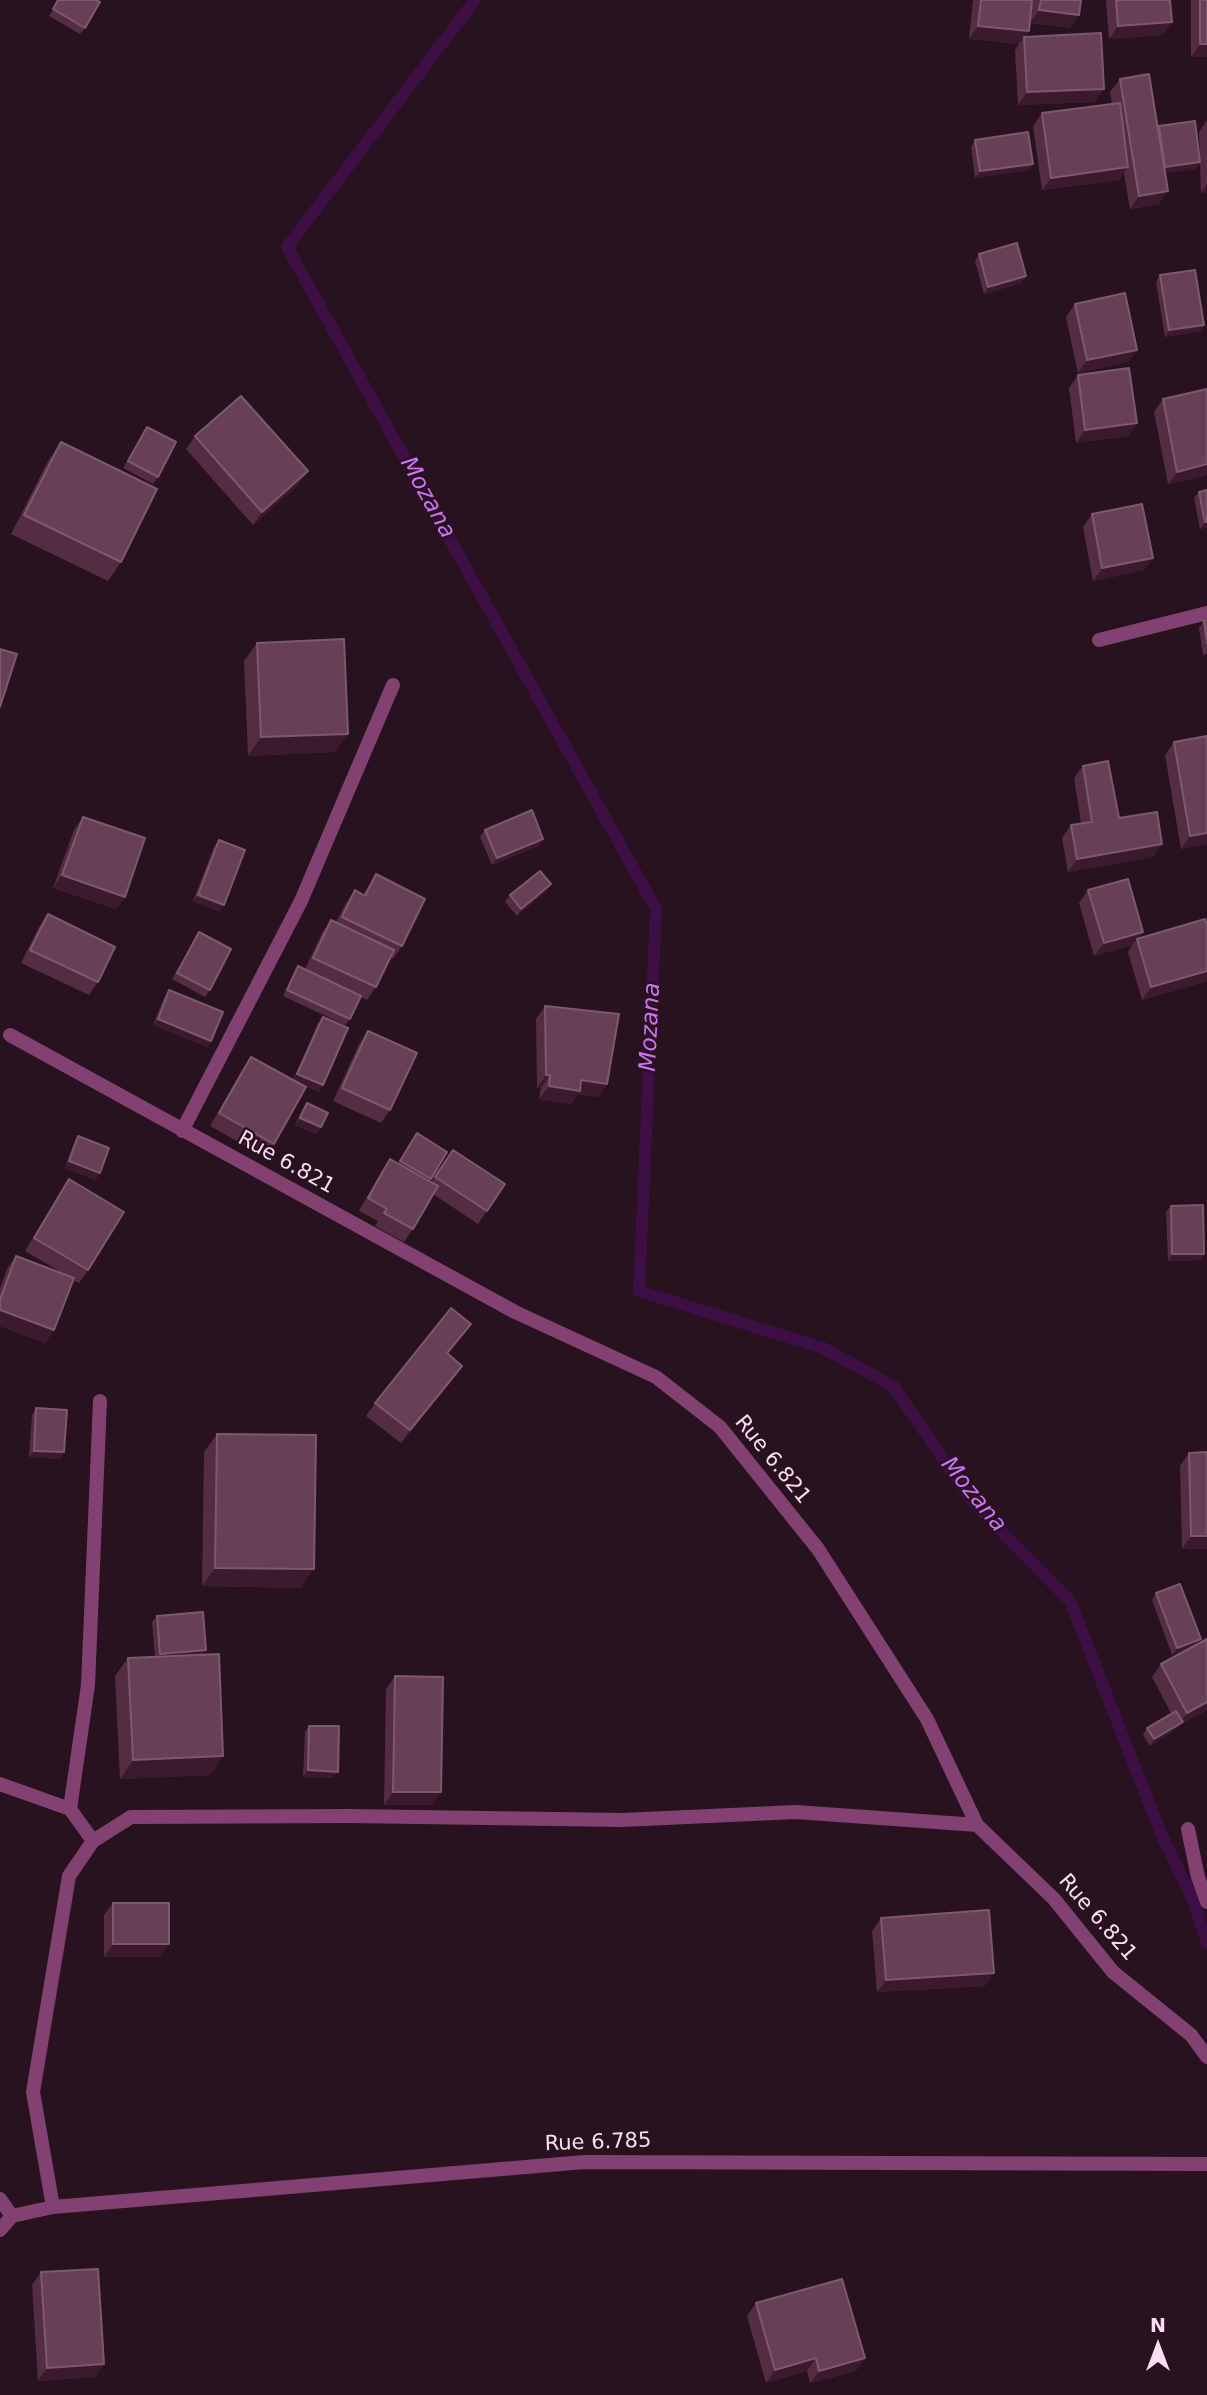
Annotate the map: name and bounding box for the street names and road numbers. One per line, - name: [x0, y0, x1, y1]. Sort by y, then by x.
- street label: Rue 6.821: [233, 1126, 339, 1200]
- street label: Rue 6.821: [729, 1411, 815, 1509]
- street label: Rue 6.821: [1052, 1869, 1142, 1967]
- street label: Rue 6.785: [544, 2129, 652, 2157]

